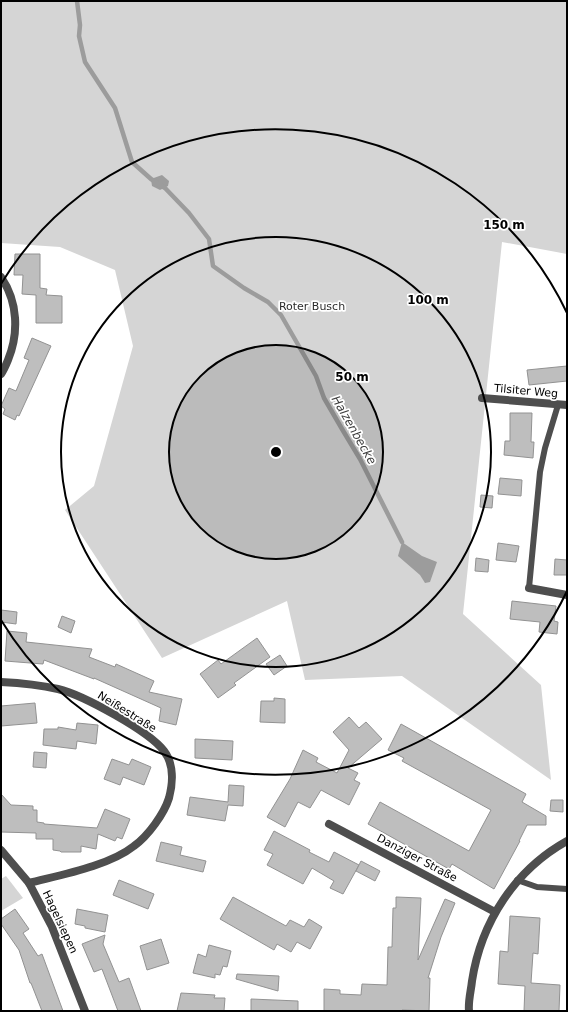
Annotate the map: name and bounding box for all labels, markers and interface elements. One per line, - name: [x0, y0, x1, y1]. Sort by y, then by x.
- text: 150 m: [483, 218, 525, 232]
- text: 100 m: [407, 293, 449, 307]
- park label: Roter Busch: [279, 300, 345, 313]
- text: 50 m: [335, 370, 369, 384]
- street label: Tilsiter Weg: [492, 382, 559, 400]
- water label: Halzenbecke: [329, 393, 379, 467]
- centre of rings: [269, 445, 283, 459]
- street label: Neißestraße: [95, 689, 159, 735]
- street label: Danziger Straße: [375, 831, 460, 885]
- street label: Hagelsiepen: [40, 888, 80, 956]

